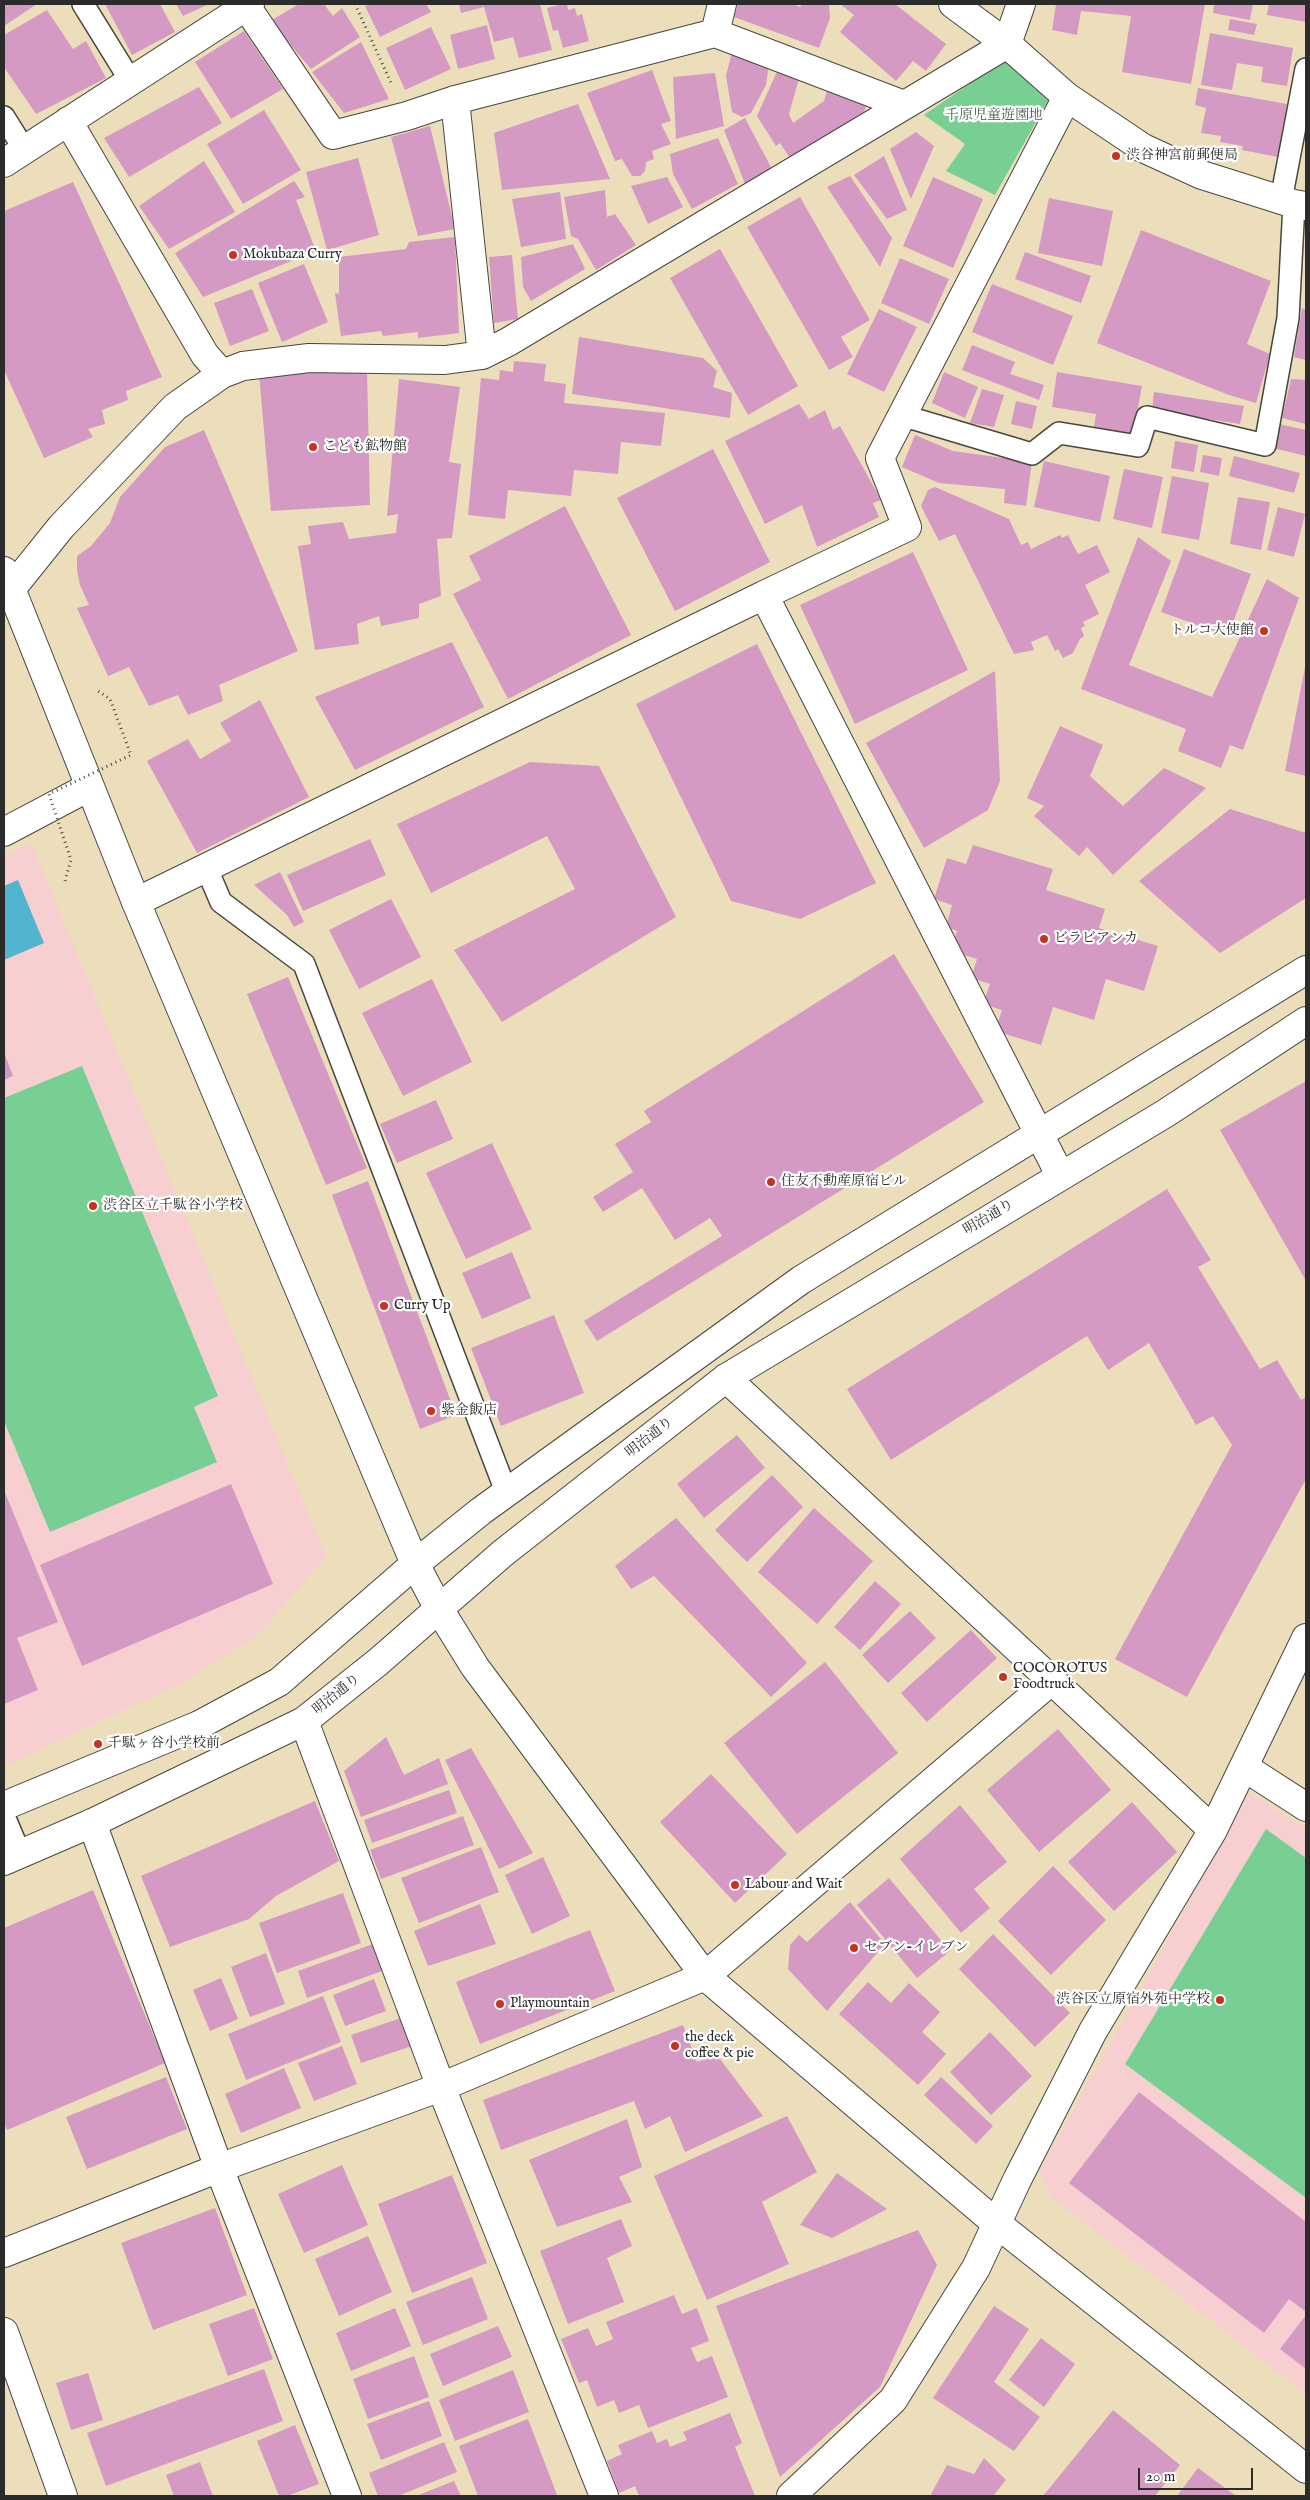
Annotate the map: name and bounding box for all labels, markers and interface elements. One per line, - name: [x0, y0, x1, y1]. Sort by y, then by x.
- park label: 千原児童遊園地: [945, 108, 1043, 124]
- place label: 渋谷神宮前郵便局: [1126, 148, 1238, 164]
- marker: 渋谷神宮前郵便局: [1110, 150, 1122, 162]
- place label: Mokubaza Curry: [243, 247, 342, 263]
- marker: Mokubaza Curry: [227, 249, 239, 261]
- place label: こども鉱物館: [323, 439, 407, 455]
- marker: こども鉱物館: [307, 441, 319, 453]
- place label: トルコ大使館: [1170, 623, 1254, 639]
- marker: トルコ大使館: [1258, 625, 1270, 637]
- place label: ビラビアンカ: [1054, 931, 1138, 947]
- marker: ビラビアンカ: [1038, 933, 1050, 945]
- place label: 住友不動産原宿ビル: [781, 1174, 907, 1190]
- marker: 住友不動産原宿ビル: [765, 1176, 777, 1188]
- street label: 明治通り: [961, 1196, 1017, 1240]
- place label: 渋谷区立千駄谷小学校: [103, 1198, 243, 1214]
- marker: 渋谷区立千駄谷小学校: [87, 1200, 99, 1212]
- place label: Curry Up: [394, 1298, 451, 1314]
- marker: Curry Up: [378, 1300, 390, 1312]
- place label: 紫金飯店: [441, 1403, 497, 1419]
- marker: 紫金飯店: [425, 1405, 437, 1417]
- street label: 明治通り: [623, 1414, 677, 1462]
- place label: COCOROTUS Foodtruck: [1013, 1661, 1107, 1694]
- street label: 明治通り: [310, 1671, 364, 1719]
- marker: COCOROTUS Foodtruck: [997, 1671, 1009, 1683]
- place label: 千駄ヶ谷小学校前: [108, 1736, 220, 1752]
- marker: 千駄ヶ谷小学校前: [92, 1738, 104, 1750]
- place label: Labour and Wait: [745, 1877, 843, 1893]
- marker: Labour and Wait: [729, 1879, 741, 1891]
- place label: セブン-イレブン: [864, 1940, 969, 1956]
- marker: セブン-イレブン: [848, 1942, 860, 1954]
- place label: 渋谷区立原宿外苑中学校: [1056, 1992, 1210, 2008]
- marker: 渋谷区立原宿外苑中学校: [1214, 1994, 1226, 2006]
- place label: Playmountain: [510, 1996, 590, 2012]
- marker: Playmountain: [494, 1998, 506, 2010]
- place label: the deck coffee & pie: [685, 2030, 754, 2062]
- marker: the deck coffee & pie: [669, 2040, 681, 2052]
- scale bar: [1140, 2458, 1255, 2490]
- text: 20 m: [1146, 2467, 1175, 2486]

